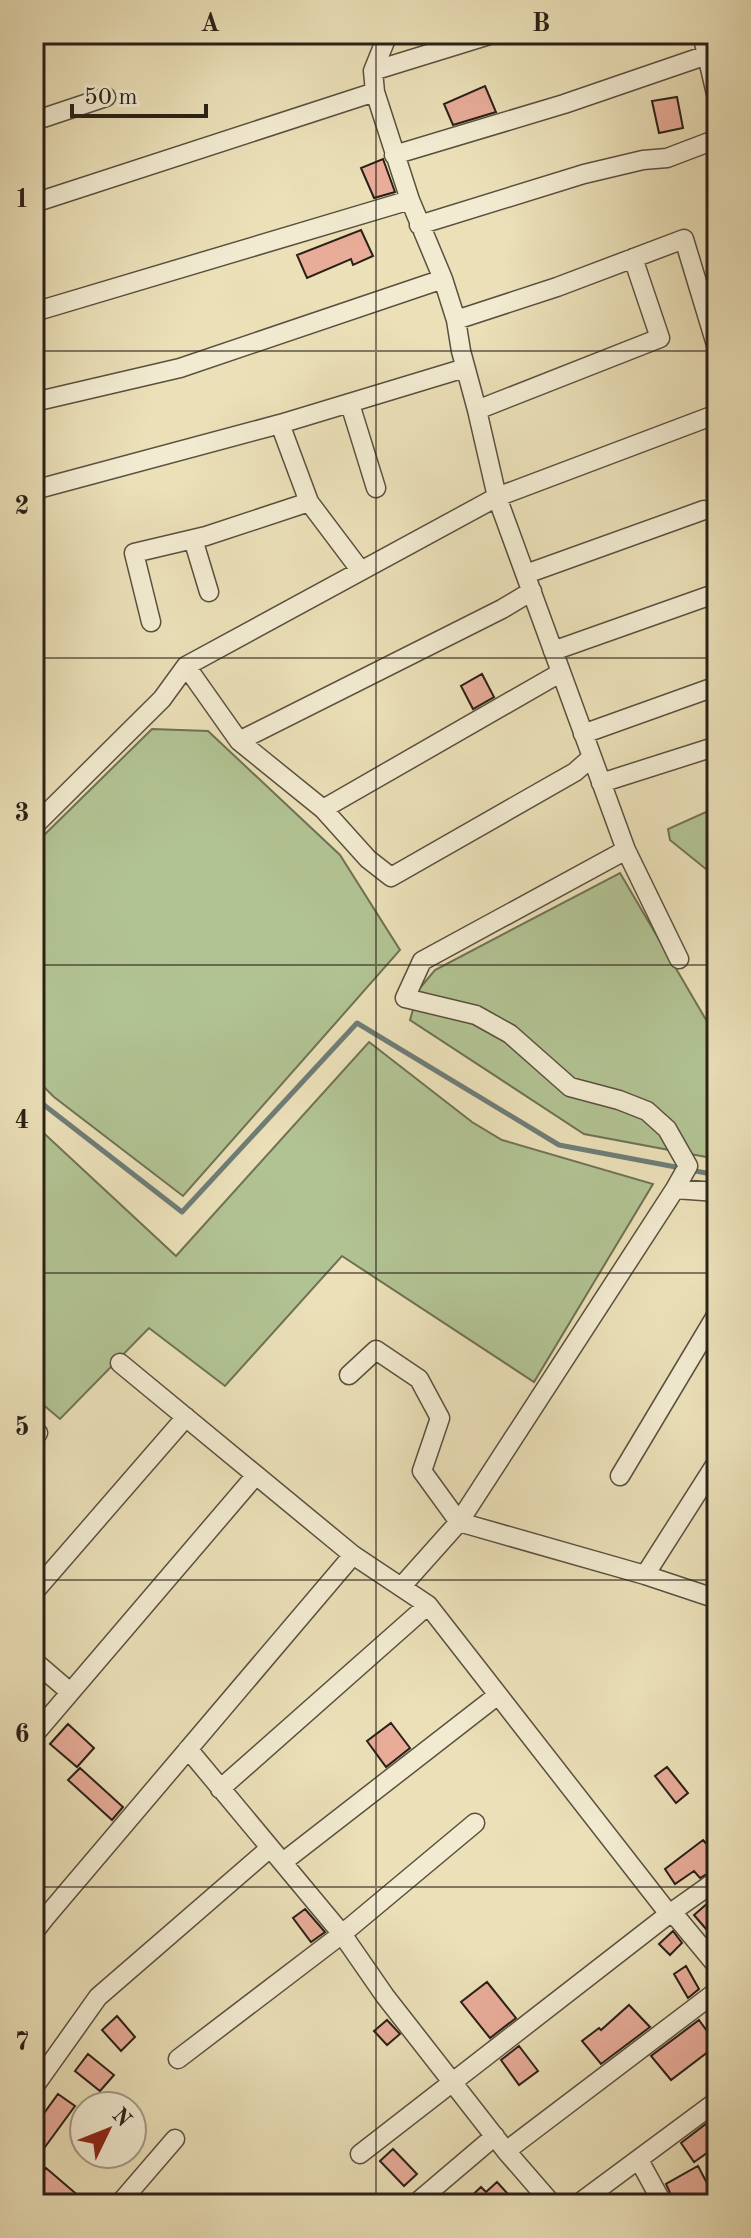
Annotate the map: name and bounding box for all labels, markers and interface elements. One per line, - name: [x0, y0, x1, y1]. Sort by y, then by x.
- text: A: [200, 11, 220, 37]
- text: B: [532, 11, 550, 37]
- scale bar: [72, 68, 206, 118]
- text: 50 m: [84, 86, 138, 110]
- text: 1: [14, 187, 30, 213]
- text: 2: [14, 494, 30, 520]
- text: 3: [14, 801, 30, 827]
- text: 4: [14, 1108, 30, 1134]
- text: 5: [14, 1415, 30, 1441]
- text: 6: [14, 1722, 30, 1748]
- text: 7: [14, 2030, 30, 2056]
- north arrow: [68, 2090, 148, 2170]
- text: N: [107, 2104, 135, 2132]

